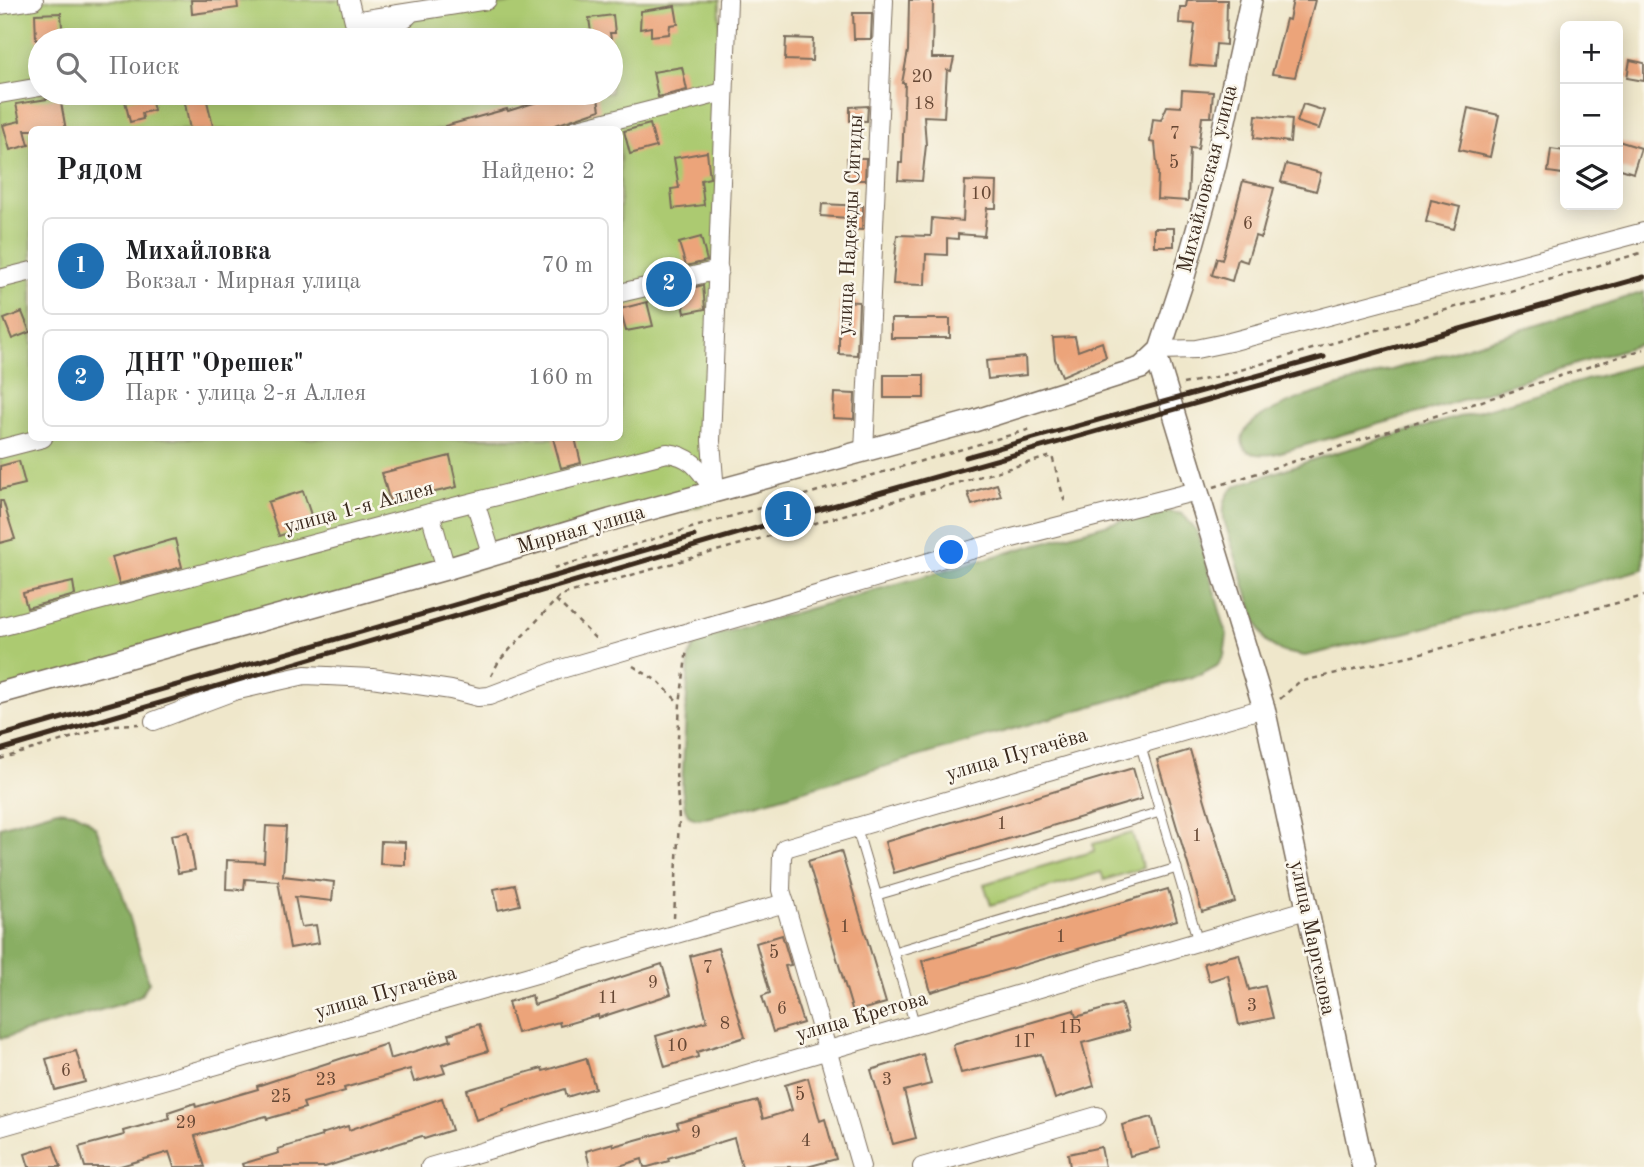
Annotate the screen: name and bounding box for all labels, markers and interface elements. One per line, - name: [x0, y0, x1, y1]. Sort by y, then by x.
- map controls: [1560, 21, 1623, 210]
- button: +: [1560, 21, 1623, 84]
- search box: [28, 28, 623, 105]
- icon: search: [52, 48, 90, 86]
- text: Поиск: [108, 54, 180, 80]
- house number: 20: [912, 68, 932, 86]
- street label: Михайловская улица: [1174, 83, 1242, 275]
- button: −: [1560, 84, 1623, 147]
- house number: 18: [914, 95, 934, 113]
- street label: улица Надежды Сигиды: [835, 114, 867, 336]
- house number: 7: [1170, 125, 1180, 143]
- button: layers: [1560, 147, 1623, 210]
- house number: 5: [1169, 154, 1179, 172]
- text: Рядом: [56, 156, 143, 186]
- text: Найдено: 2: [481, 160, 595, 183]
- house number: 10: [971, 185, 991, 203]
- house number: 6: [1243, 215, 1253, 233]
- text: Михайловка: [125, 239, 271, 265]
- text: 1: [74, 254, 88, 277]
- text: 70 m: [542, 254, 593, 277]
- pin: 2: [646, 258, 692, 310]
- text: Вокзал · Мирная улица: [125, 270, 361, 293]
- text: ДНТ "Орешек": [125, 351, 304, 377]
- text: 2: [74, 366, 88, 389]
- text: 160 m: [528, 366, 593, 389]
- text: Парк · улица 2-я Аллея: [125, 382, 366, 405]
- street label: улица 1-я Аллея: [282, 478, 436, 538]
- pin: 1: [765, 488, 811, 540]
- street label: Мирная улица: [515, 502, 647, 558]
- your location: [934, 535, 968, 569]
- street label: улица Пугачёва: [944, 725, 1090, 785]
- house number: 1: [997, 815, 1007, 833]
- house number: 1: [1192, 827, 1202, 845]
- street label: улица Маргелова: [1285, 859, 1339, 1017]
- house number: 1: [840, 918, 850, 936]
- house number: 1: [1056, 928, 1066, 946]
- house number: 5: [769, 944, 779, 962]
- house number: 7: [703, 959, 713, 977]
- street label: улица Пугачёва: [313, 963, 459, 1023]
- house number: 9: [648, 974, 658, 992]
- street label: улица Кретова: [794, 988, 930, 1046]
- house number: 11: [598, 989, 618, 1007]
- house number: 3: [1247, 997, 1257, 1015]
- house number: 6: [777, 1000, 787, 1018]
- house number: 8: [720, 1015, 730, 1033]
- house number: 1Б: [1058, 1019, 1082, 1037]
- house number: 1Г: [1013, 1033, 1035, 1051]
- house number: 10: [667, 1037, 687, 1055]
- house number: 6: [61, 1062, 71, 1080]
- house number: 23: [316, 1071, 336, 1089]
- house number: 3: [882, 1071, 892, 1089]
- house number: 5: [795, 1086, 805, 1104]
- house number: 25: [271, 1088, 291, 1106]
- house number: 29: [176, 1114, 196, 1132]
- house number: 9: [691, 1124, 701, 1142]
- house number: 4: [801, 1132, 811, 1150]

